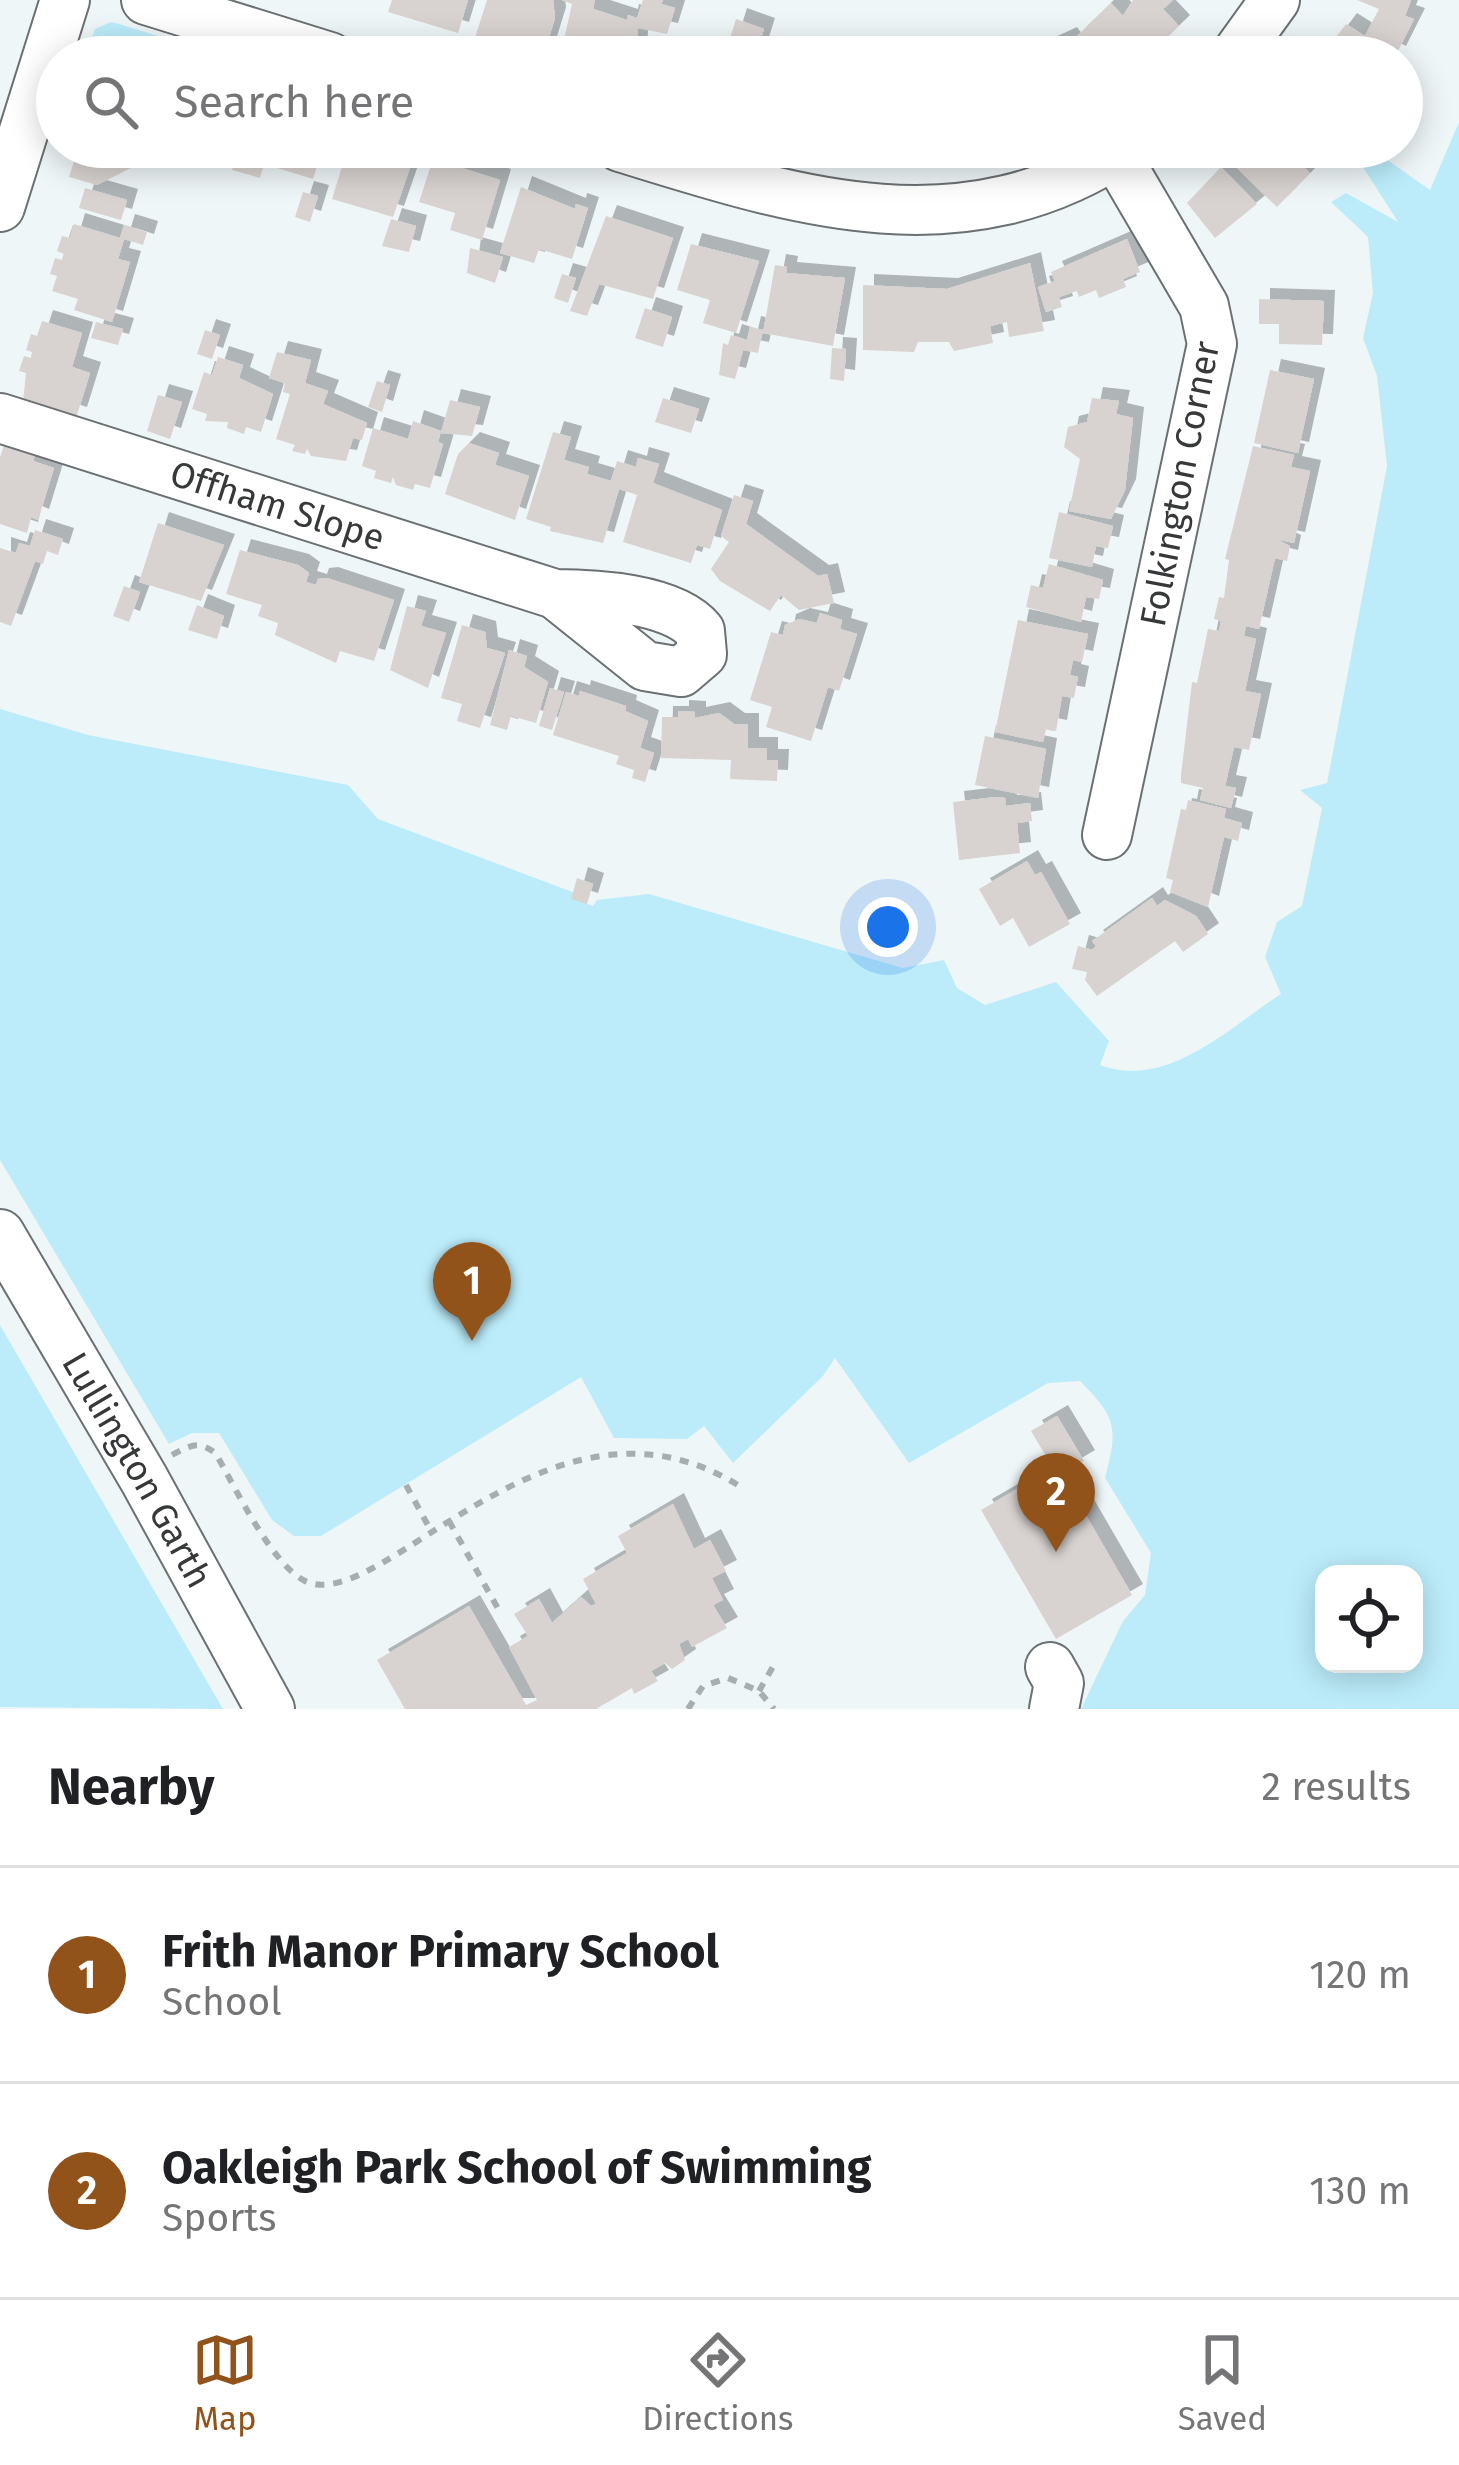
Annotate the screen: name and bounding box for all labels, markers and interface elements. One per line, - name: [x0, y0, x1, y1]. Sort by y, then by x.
- search box: [36, 36, 1423, 168]
- icon: search: [78, 69, 144, 135]
- text: Search here: [174, 75, 414, 129]
- street label: Folkington Corner: [1131, 338, 1229, 630]
- street label: Offham Slope: [165, 451, 390, 561]
- your location: [858, 897, 918, 957]
- pin: 1: [433, 1242, 511, 1341]
- street label: Lullington Garth: [52, 1344, 221, 1596]
- pin: 2: [1017, 1453, 1095, 1552]
- map controls: [1315, 1565, 1423, 1673]
- button: locate: [1315, 1565, 1423, 1673]
- text: Nearby: [48, 1756, 214, 1818]
- text: 2 results: [1262, 1764, 1411, 1810]
- text: Frith Manor Primary School: [162, 1925, 719, 1979]
- text: 1: [78, 1952, 96, 1998]
- text: 120 m: [1309, 1952, 1411, 1998]
- text: School: [162, 1979, 282, 2025]
- text: Oakleigh Park School of Swimming: [162, 2141, 872, 2195]
- text: 2: [77, 2168, 97, 2214]
- text: 130 m: [1309, 2168, 1411, 2214]
- text: Sports: [162, 2195, 277, 2241]
- tab: Map: [192, 2327, 258, 2439]
- tab: Directions: [642, 2327, 794, 2439]
- tab: Saved: [1178, 2327, 1267, 2439]

